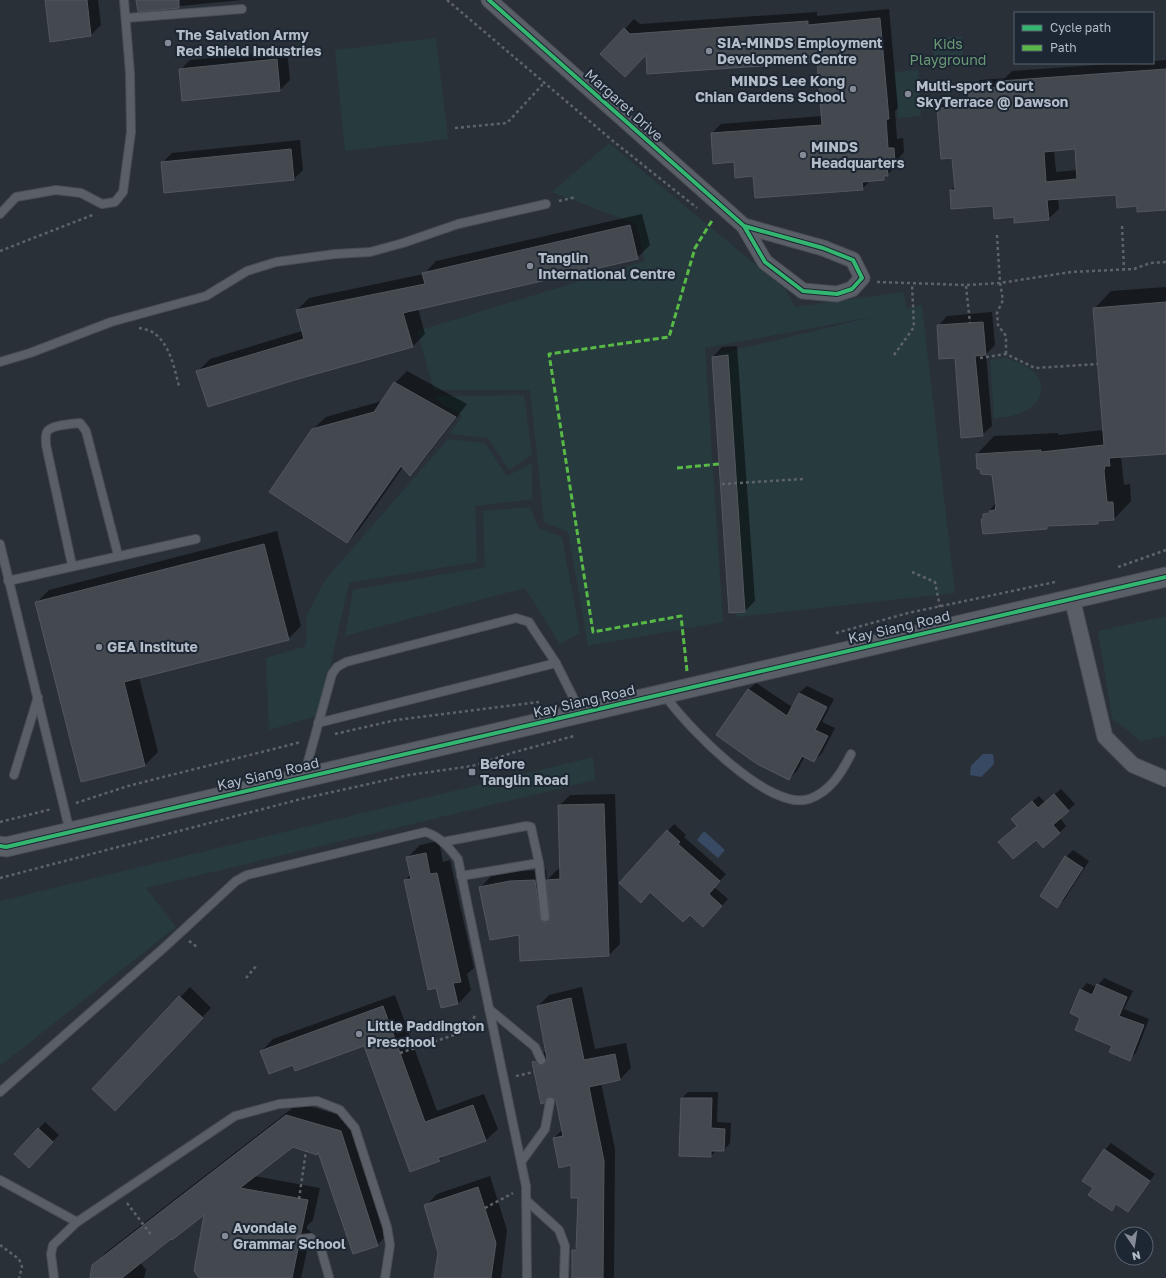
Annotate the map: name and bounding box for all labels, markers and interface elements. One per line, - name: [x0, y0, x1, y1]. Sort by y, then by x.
- legend: [1014, 12, 1154, 64]
- text: Cycle path: [1050, 20, 1111, 35]
- place label: The Salvation Army Red Shield Industries: [176, 26, 322, 59]
- place label: SIA-MINDS Employment Development Centre: [717, 34, 883, 67]
- park label: Kids Playground: [910, 35, 986, 68]
- marker: The Salvation Army Red Shield Industries: [163, 38, 173, 48]
- text: Path: [1050, 40, 1077, 55]
- marker: SIA-MINDS Employment Development Centre: [704, 46, 714, 56]
- street label: Margaret Drive: [582, 65, 667, 144]
- place label: MINDS Lee Kong Chian Gardens School: [695, 72, 845, 105]
- place label: Multi-sport Court SkyTerrace @ Dawson: [916, 77, 1068, 110]
- marker: MINDS Lee Kong Chian Gardens School: [848, 84, 858, 94]
- marker: Multi-sport Court SkyTerrace @ Dawson: [903, 89, 913, 99]
- place label: MINDS Headquarters: [811, 138, 905, 171]
- marker: MINDS Headquarters: [798, 150, 808, 160]
- place label: Tanglin International Centre: [538, 249, 676, 282]
- marker: Tanglin International Centre: [525, 261, 535, 271]
- street label: Kay Siang Road: [846, 607, 952, 647]
- place label: GEA Institute: [107, 638, 198, 655]
- marker: GEA Institute: [94, 642, 104, 652]
- street label: Kay Siang Road: [531, 681, 637, 721]
- street label: Kay Siang Road: [215, 754, 321, 794]
- place label: Before Tanglin Road: [480, 755, 568, 788]
- marker: Before Tanglin Road: [467, 767, 477, 777]
- place label: Little Paddington Preschool: [367, 1017, 484, 1050]
- marker: Little Paddington Preschool: [354, 1029, 364, 1039]
- place label: Avondale Grammar School: [233, 1219, 346, 1252]
- north arrow: [1114, 1226, 1154, 1266]
- marker: Avondale Grammar School: [220, 1231, 230, 1241]
- text: N: [1131, 1249, 1142, 1264]

